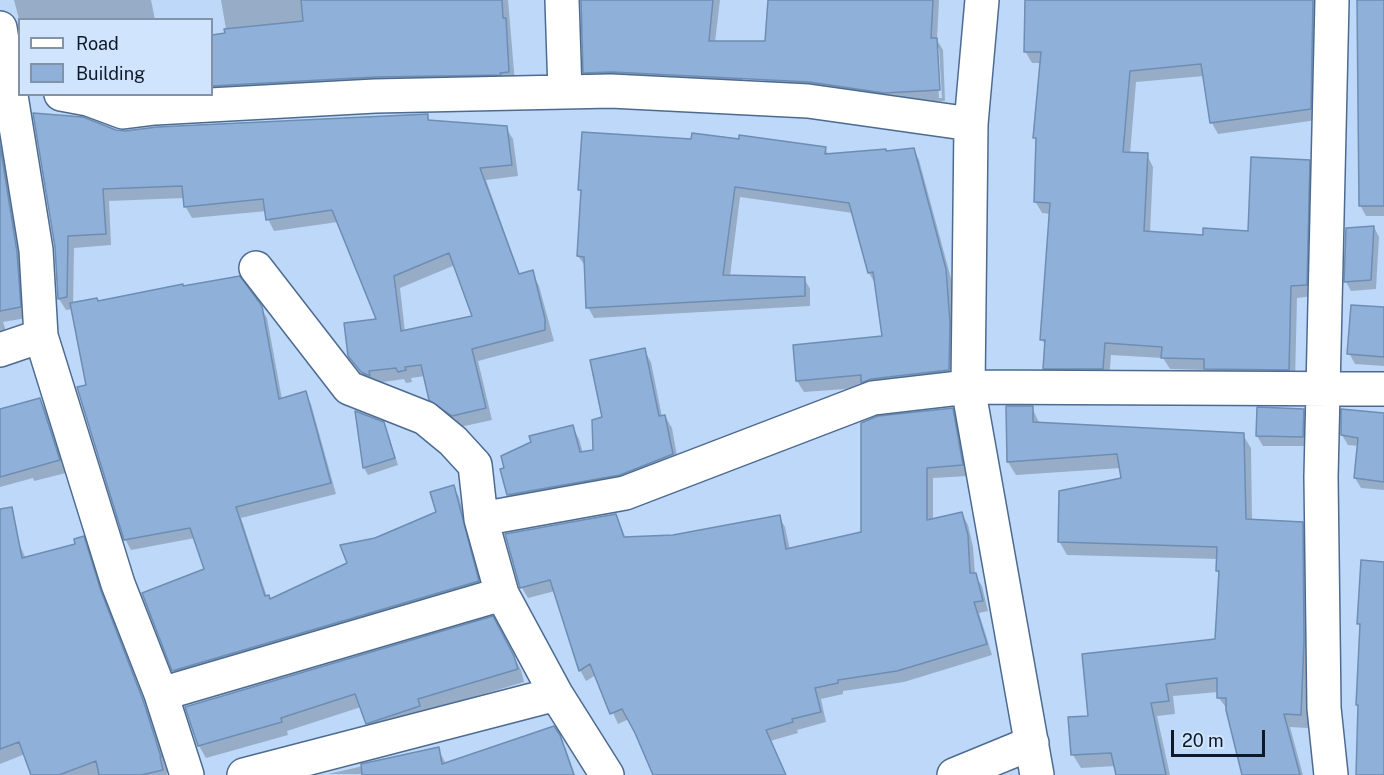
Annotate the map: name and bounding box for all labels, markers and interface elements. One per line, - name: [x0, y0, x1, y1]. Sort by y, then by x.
- legend: [18, 18, 213, 96]
- text: Road: [76, 33, 119, 54]
- text: Building: [76, 63, 145, 84]
- scale bar: [1174, 718, 1268, 756]
- text: 20 m: [1182, 730, 1224, 751]

